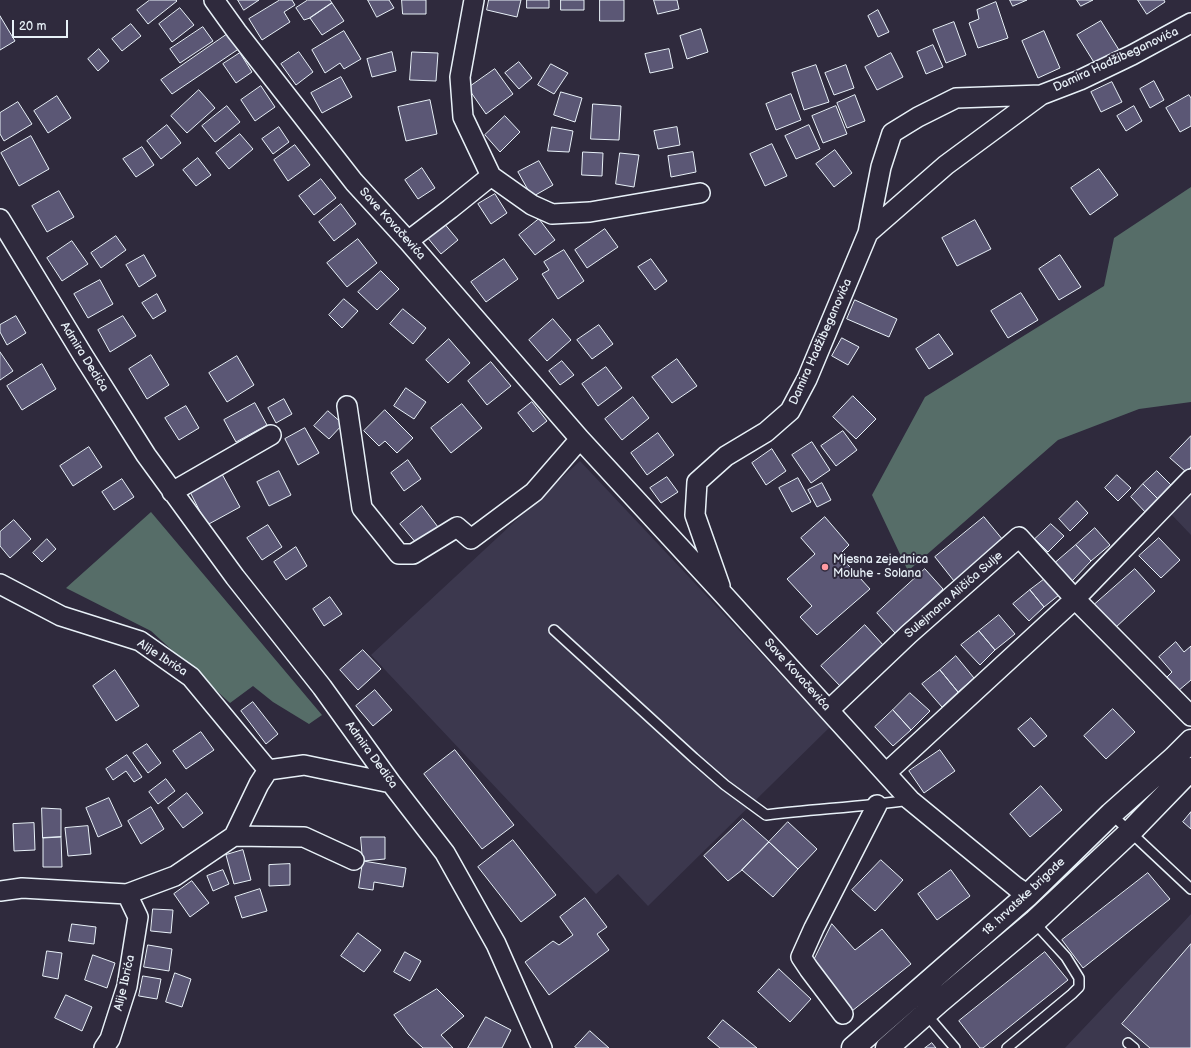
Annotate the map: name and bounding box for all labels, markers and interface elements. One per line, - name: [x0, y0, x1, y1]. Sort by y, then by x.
- scale bar: [14, 12, 70, 38]
- text: 20 m: [19, 19, 46, 34]
- street label: Damira Hadžibeganovića: [1051, 25, 1181, 95]
- street label: Save Kovačevića: [356, 185, 428, 263]
- street label: Damira Hadžibeganovića: [787, 277, 855, 407]
- street label: Admira Dedića: [57, 320, 111, 394]
- street label: Sulejmana Aličića Sulje: [902, 549, 1006, 641]
- place label: Mjesna zejednica Moluhe - Solana: [833, 553, 928, 581]
- marker: Mjesna zejednica Moluhe - Solana: [820, 562, 830, 572]
- street label: Alije Ibrića: [134, 636, 190, 680]
- street label: Save Kovačevića: [761, 636, 833, 714]
- street label: Admira Dedića: [342, 719, 400, 791]
- street label: 18. hrvatske brigade: [980, 855, 1068, 939]
- street label: Alije Ibrića: [112, 954, 138, 1012]

